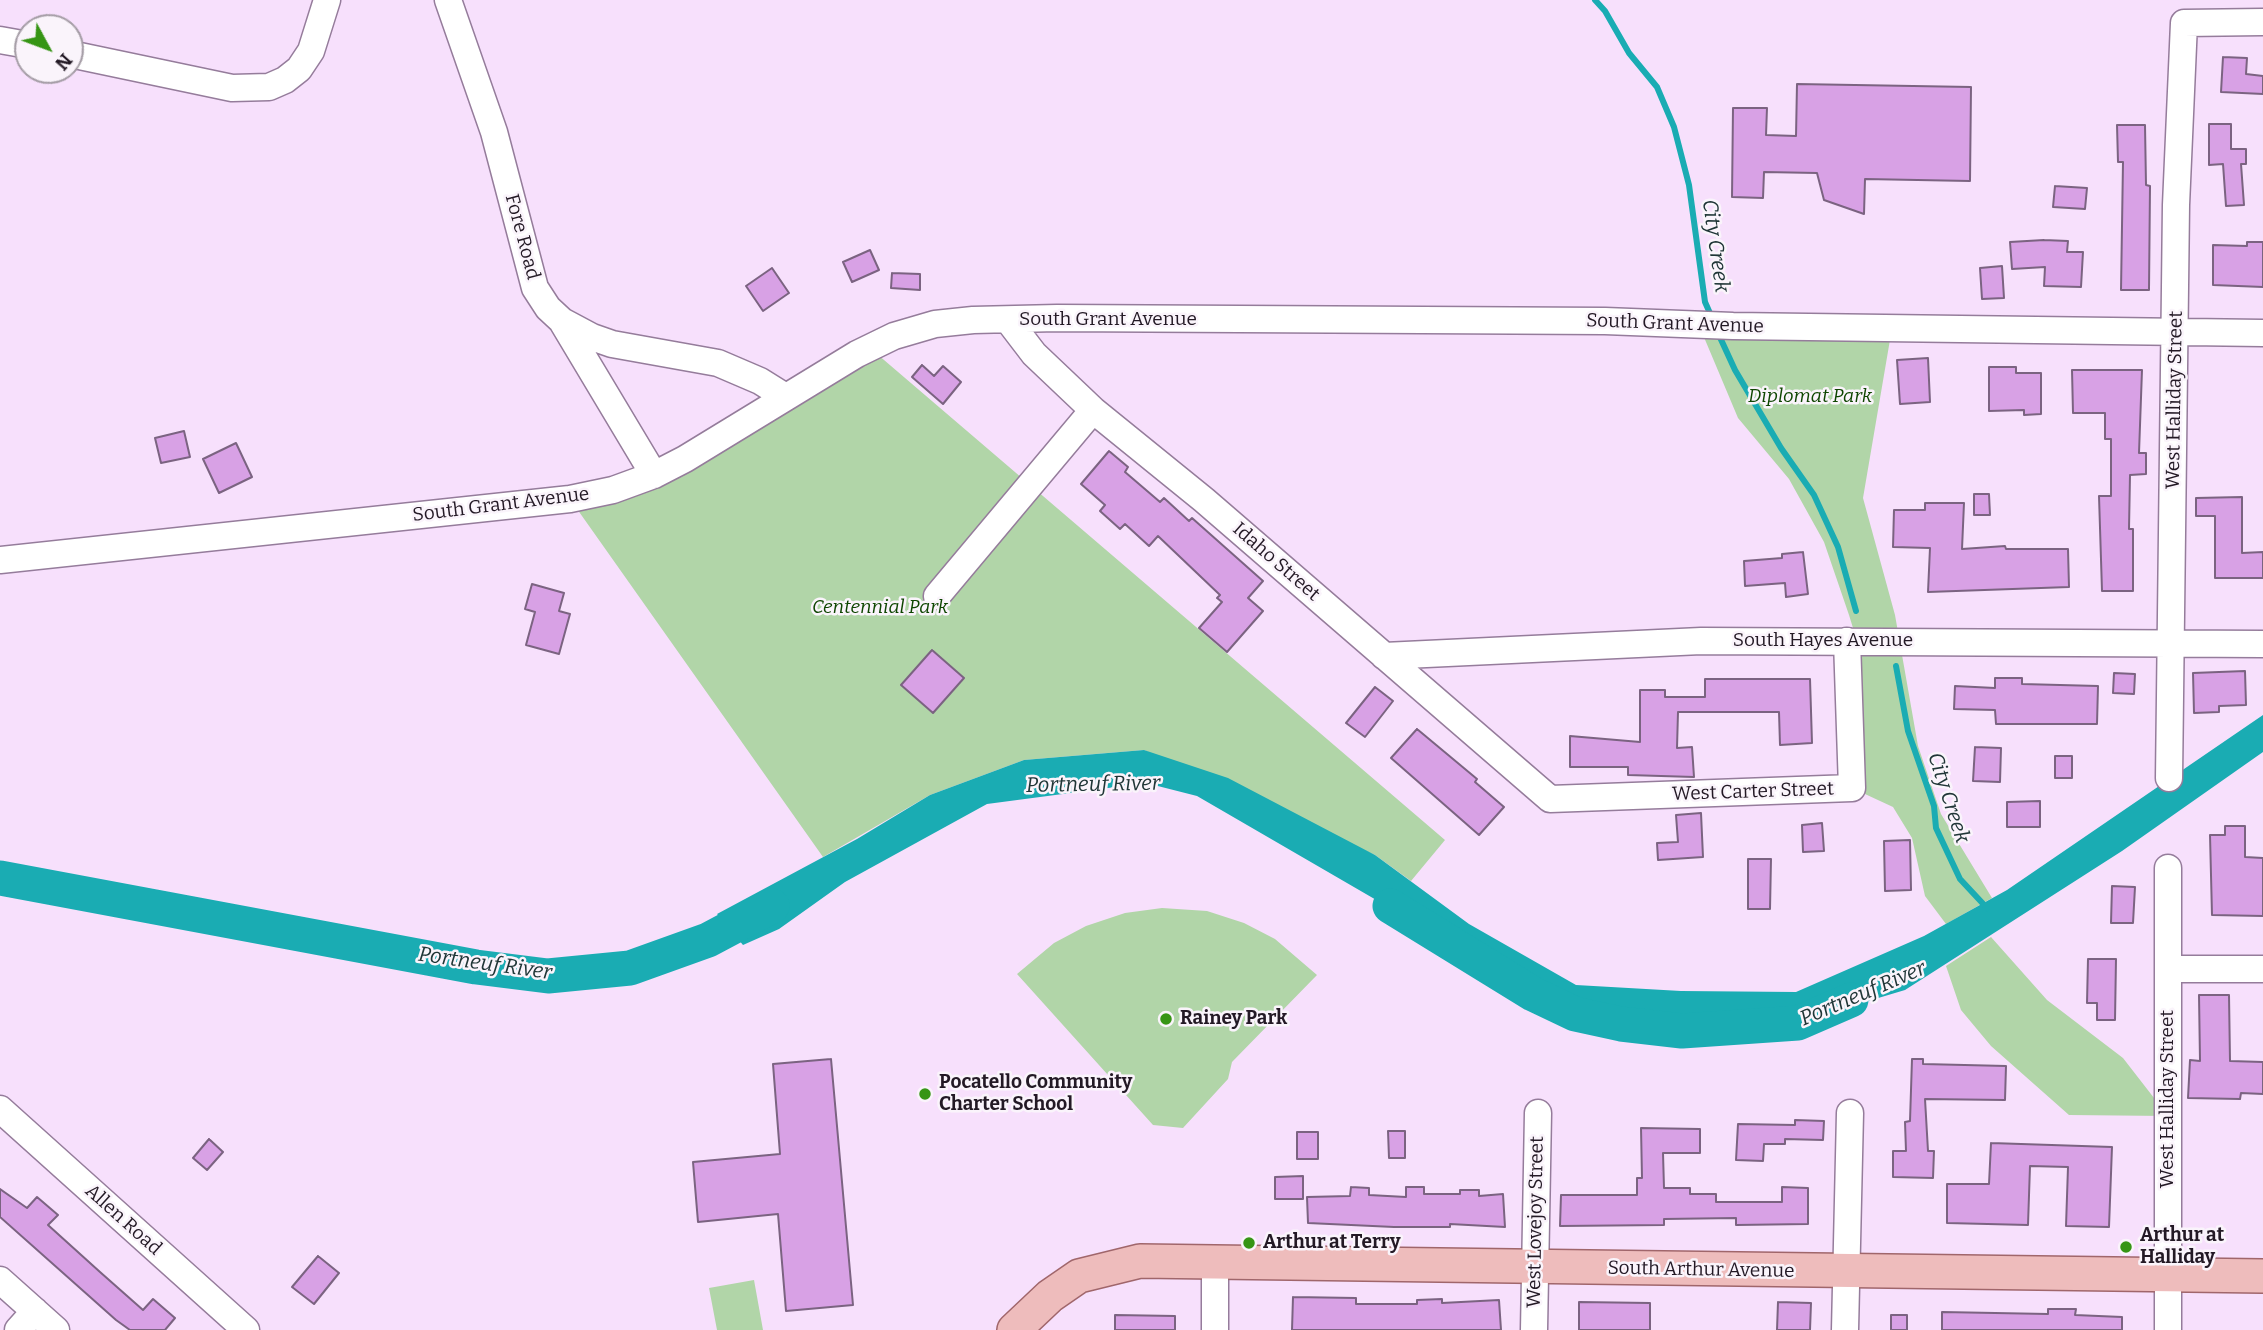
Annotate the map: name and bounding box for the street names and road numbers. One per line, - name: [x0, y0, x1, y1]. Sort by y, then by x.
- street label: Fore Road: [500, 192, 544, 282]
- street label: South Grant Avenue: [1019, 309, 1197, 331]
- street label: South Grant Avenue: [1586, 310, 1764, 338]
- street label: West Halliday Street: [2162, 311, 2188, 489]
- street label: South Grant Avenue: [411, 483, 591, 527]
- street label: Idaho Street: [1228, 518, 1324, 606]
- street label: South Hayes Avenue: [1733, 630, 1913, 652]
- street label: West Carter Street: [1672, 778, 1834, 806]
- street label: West Halliday Street: [2157, 1010, 2179, 1188]
- street label: West Lovejoy Street: [1523, 1136, 1549, 1308]
- street label: Allen Road: [80, 1180, 166, 1260]
- street label: South Arthur Avenue: [1607, 1257, 1795, 1283]

